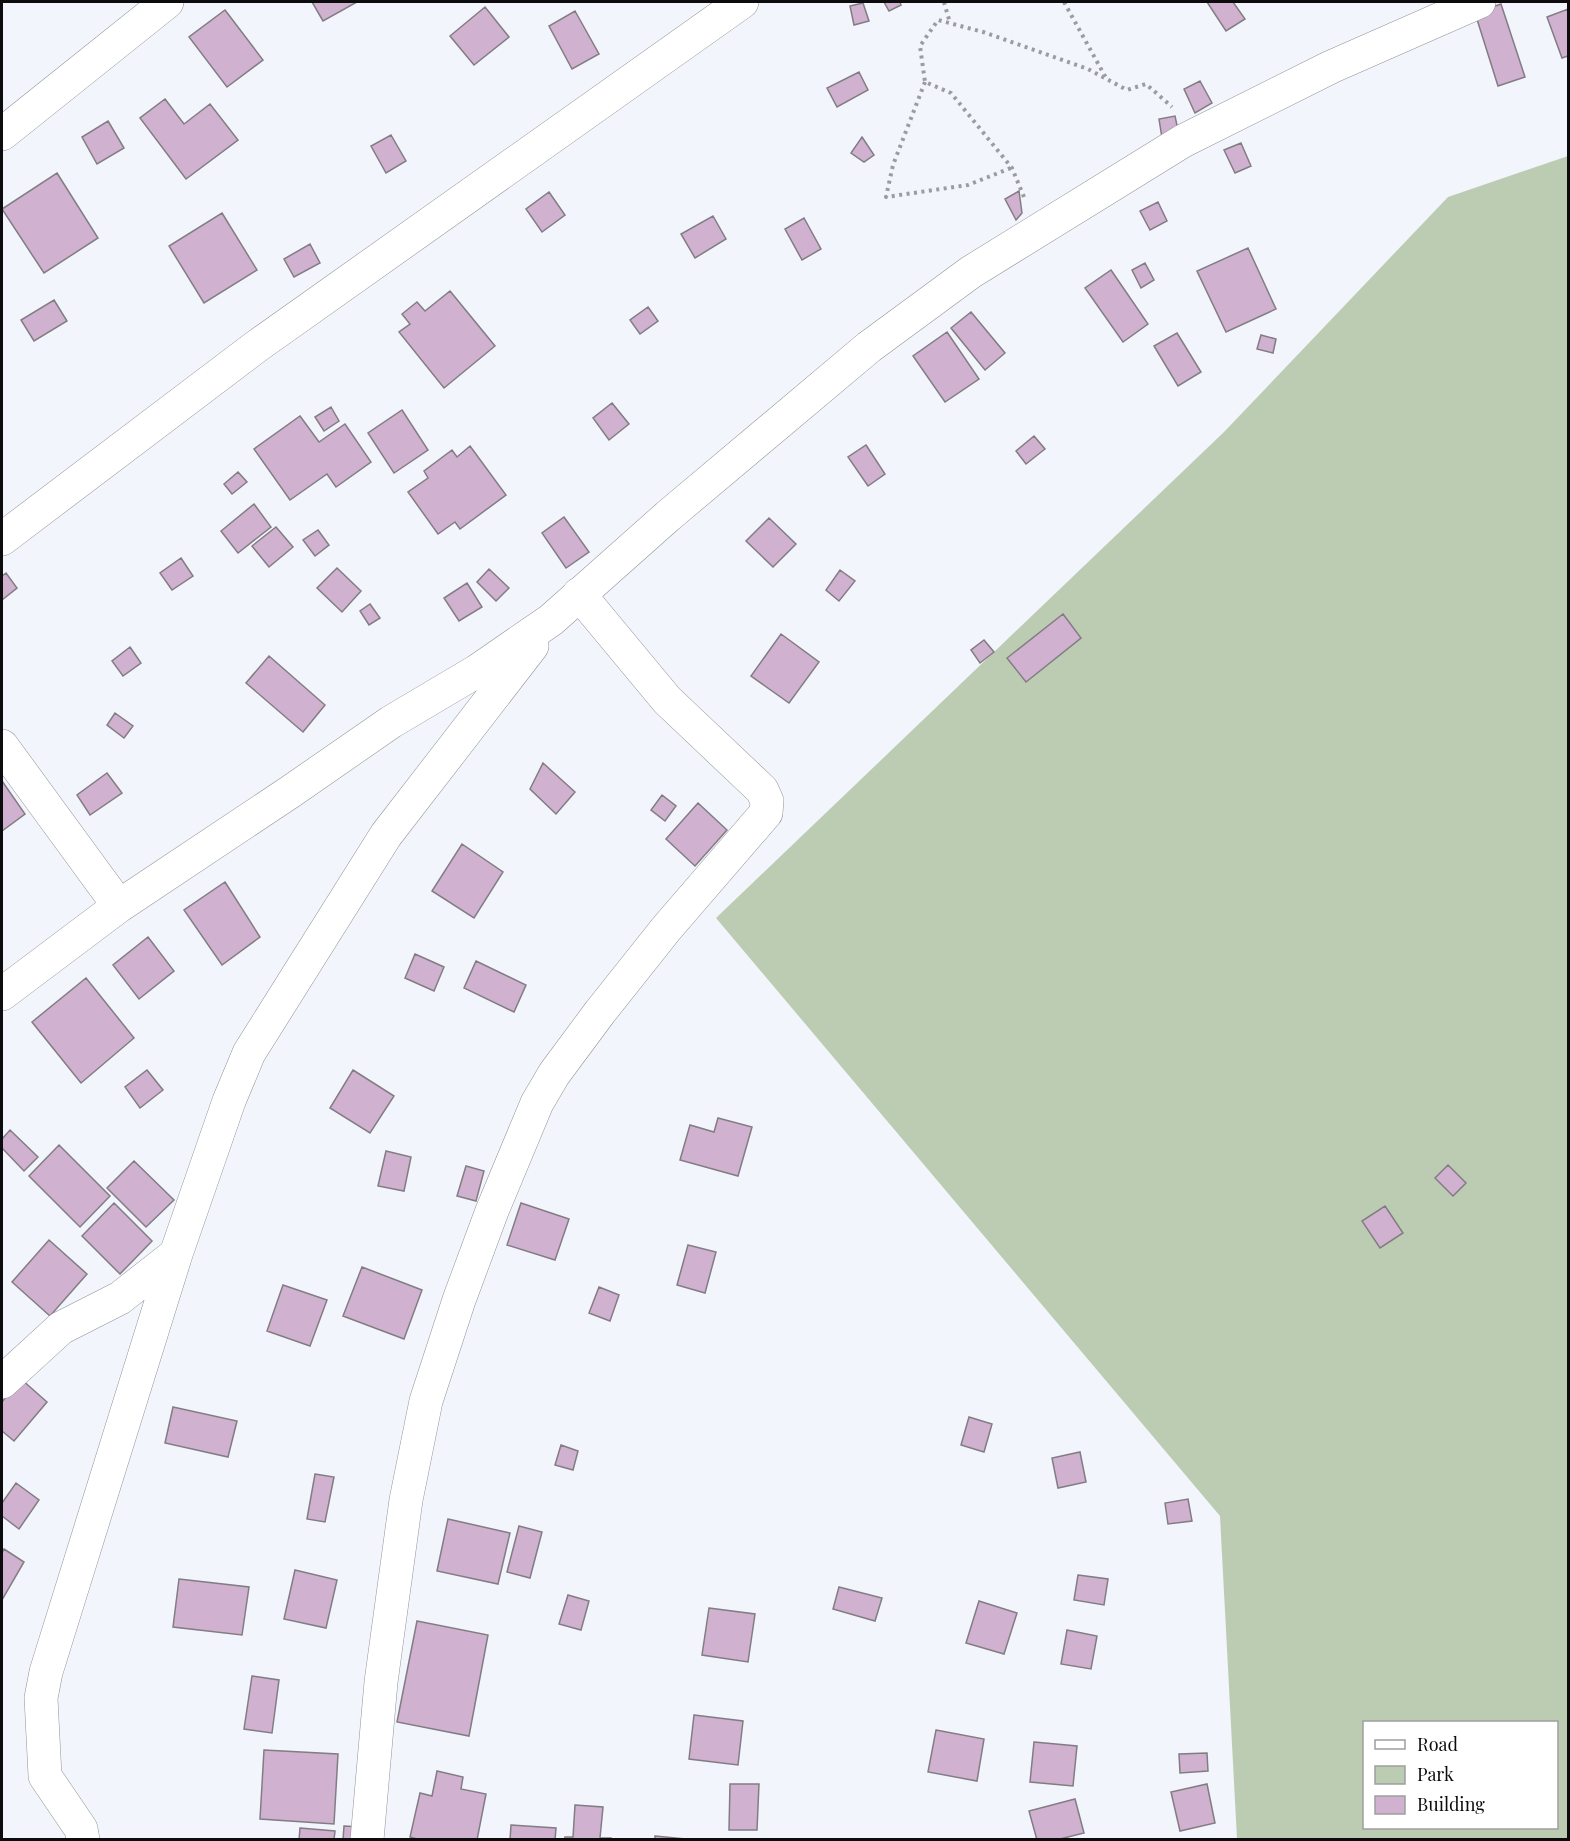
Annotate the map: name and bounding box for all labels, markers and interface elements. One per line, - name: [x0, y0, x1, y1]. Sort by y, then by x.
- legend: [1363, 1721, 1558, 1829]
- text: Road: [1417, 1732, 1458, 1756]
- text: Park: [1417, 1762, 1454, 1786]
- text: Building: [1417, 1792, 1485, 1816]

